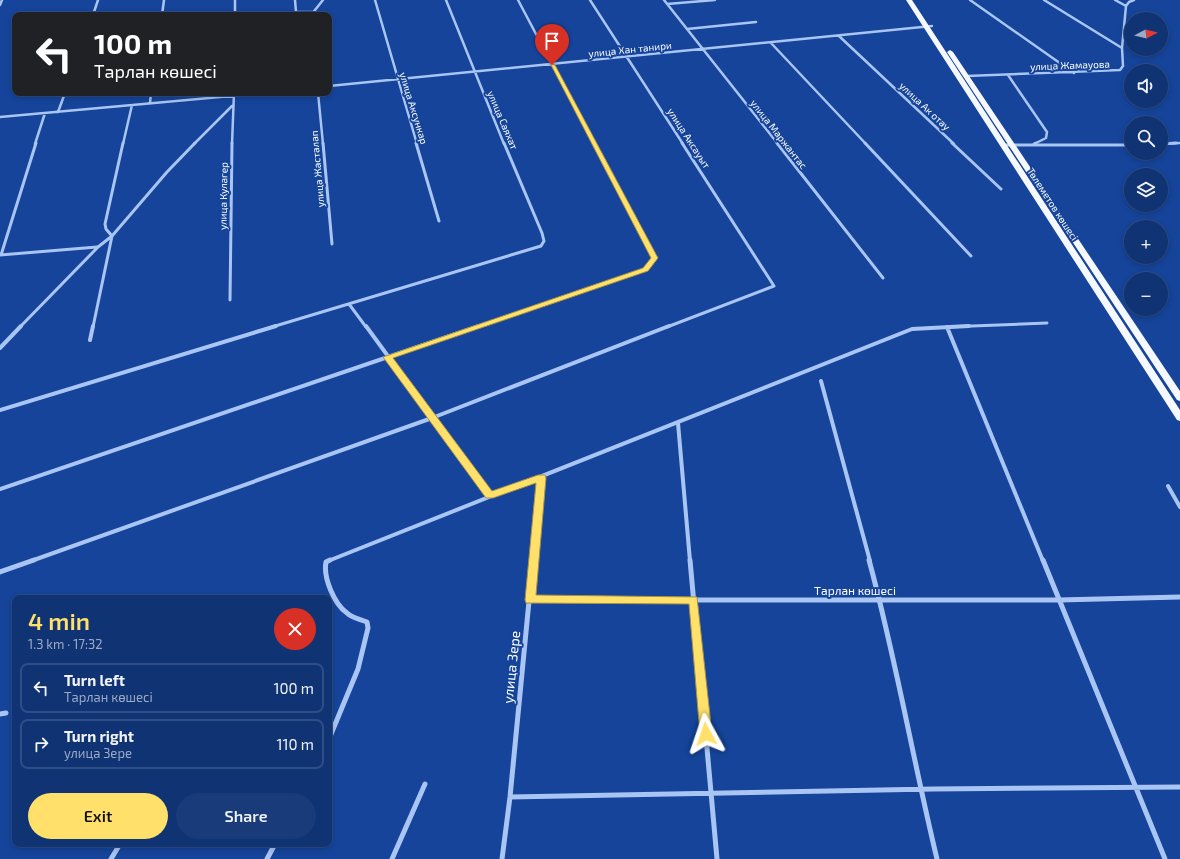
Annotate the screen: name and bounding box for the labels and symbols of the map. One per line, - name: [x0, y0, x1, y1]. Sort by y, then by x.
- north arrow: [1124, 12, 1168, 56]
- pin: [535, 24, 569, 65]
- street label: улица Хан танири: [588, 39, 672, 60]
- street label: улица Жамауова: [1030, 58, 1110, 73]
- street label: улица Аксункар: [396, 71, 431, 146]
- street label: улица Ак отау: [896, 79, 953, 134]
- street label: улица Саяхат: [484, 89, 521, 152]
- street label: улица Маржантас: [747, 97, 810, 172]
- street label: улица Аксауыт: [664, 106, 713, 171]
- street label: улица Жасталап: [308, 130, 327, 208]
- street label: улица Кулагер: [216, 162, 231, 230]
- street label: Төлеметов көшесі: [1025, 165, 1081, 243]
- street label: Тарлан көшесі: [814, 583, 896, 597]
- street label: улица Зере: [499, 630, 523, 704]
- position arrow: [685, 713, 727, 755]

